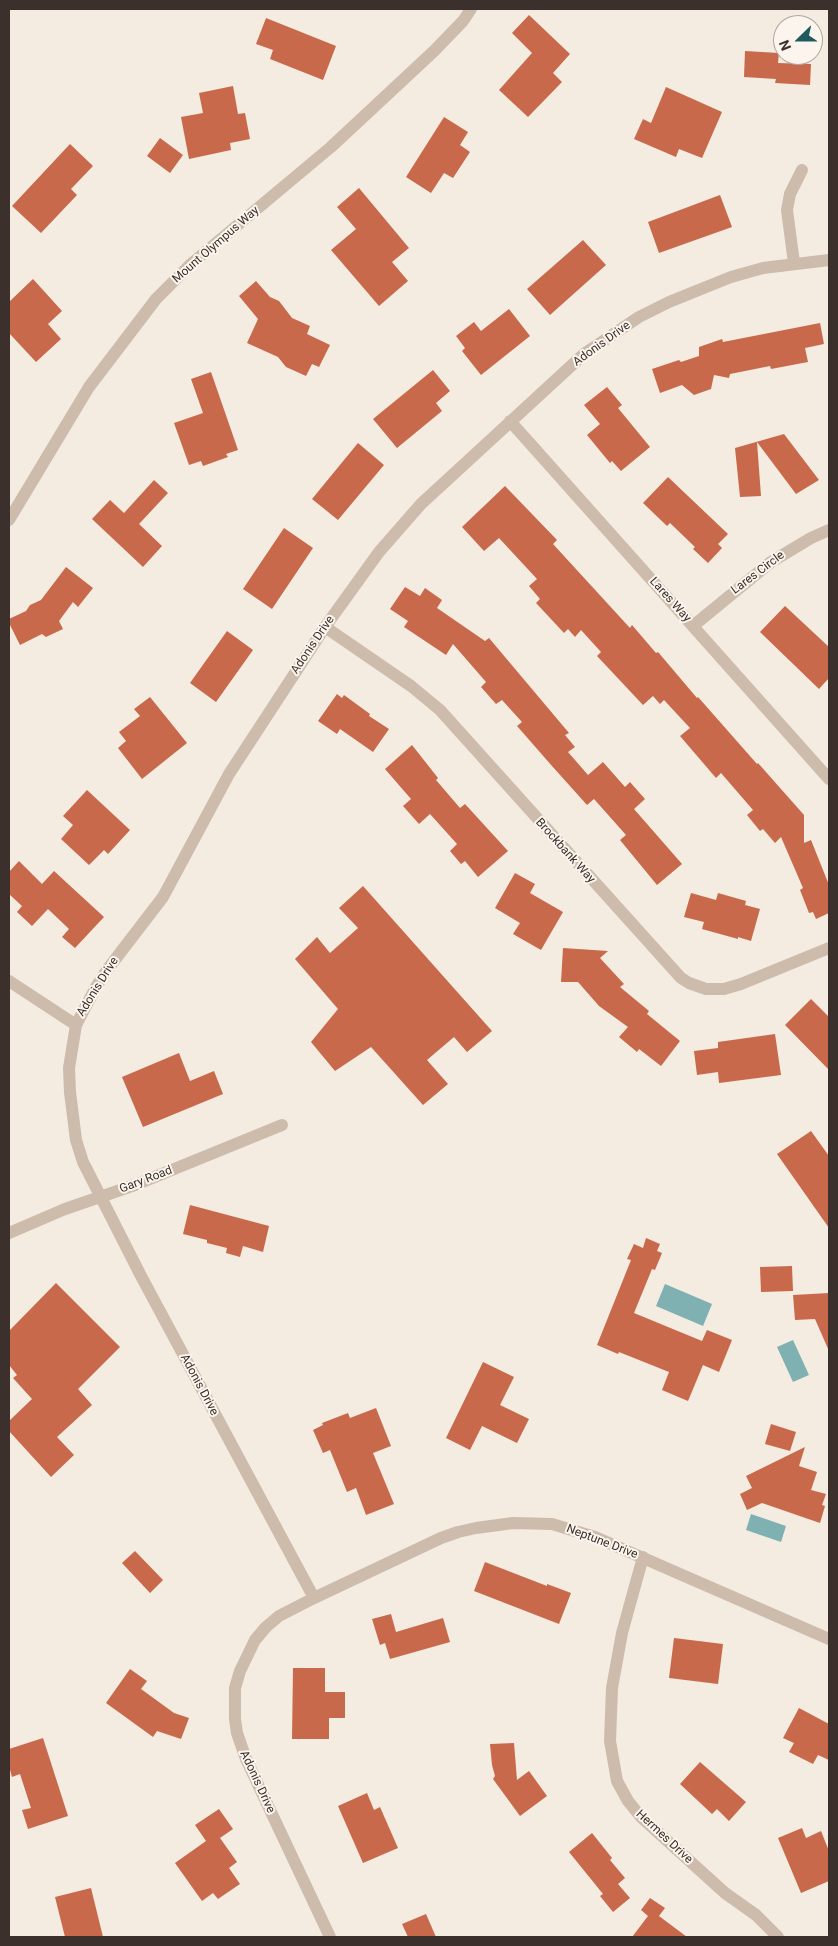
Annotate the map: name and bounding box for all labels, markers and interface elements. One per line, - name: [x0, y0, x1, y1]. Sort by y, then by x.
- north arrow: [773, 15, 823, 65]
- text: N: [776, 38, 794, 53]
- street label: Mount Olympus Way: [170, 204, 262, 286]
- street label: Adonis Drive: [571, 318, 633, 370]
- street label: Lares Circle: [729, 548, 787, 598]
- street label: Lares Way: [646, 575, 694, 625]
- street label: Adonis Drive: [288, 613, 338, 677]
- street label: Brockbank Way: [532, 816, 598, 886]
- street label: Adonis Drive: [74, 955, 122, 1019]
- street label: Gary Road: [118, 1163, 174, 1197]
- street label: Adonis Drive: [177, 1352, 221, 1418]
- street label: Neptune Drive: [564, 1522, 640, 1562]
- street label: Adonis Drive: [236, 1749, 278, 1815]
- street label: Hermes Drive: [633, 1807, 695, 1867]

